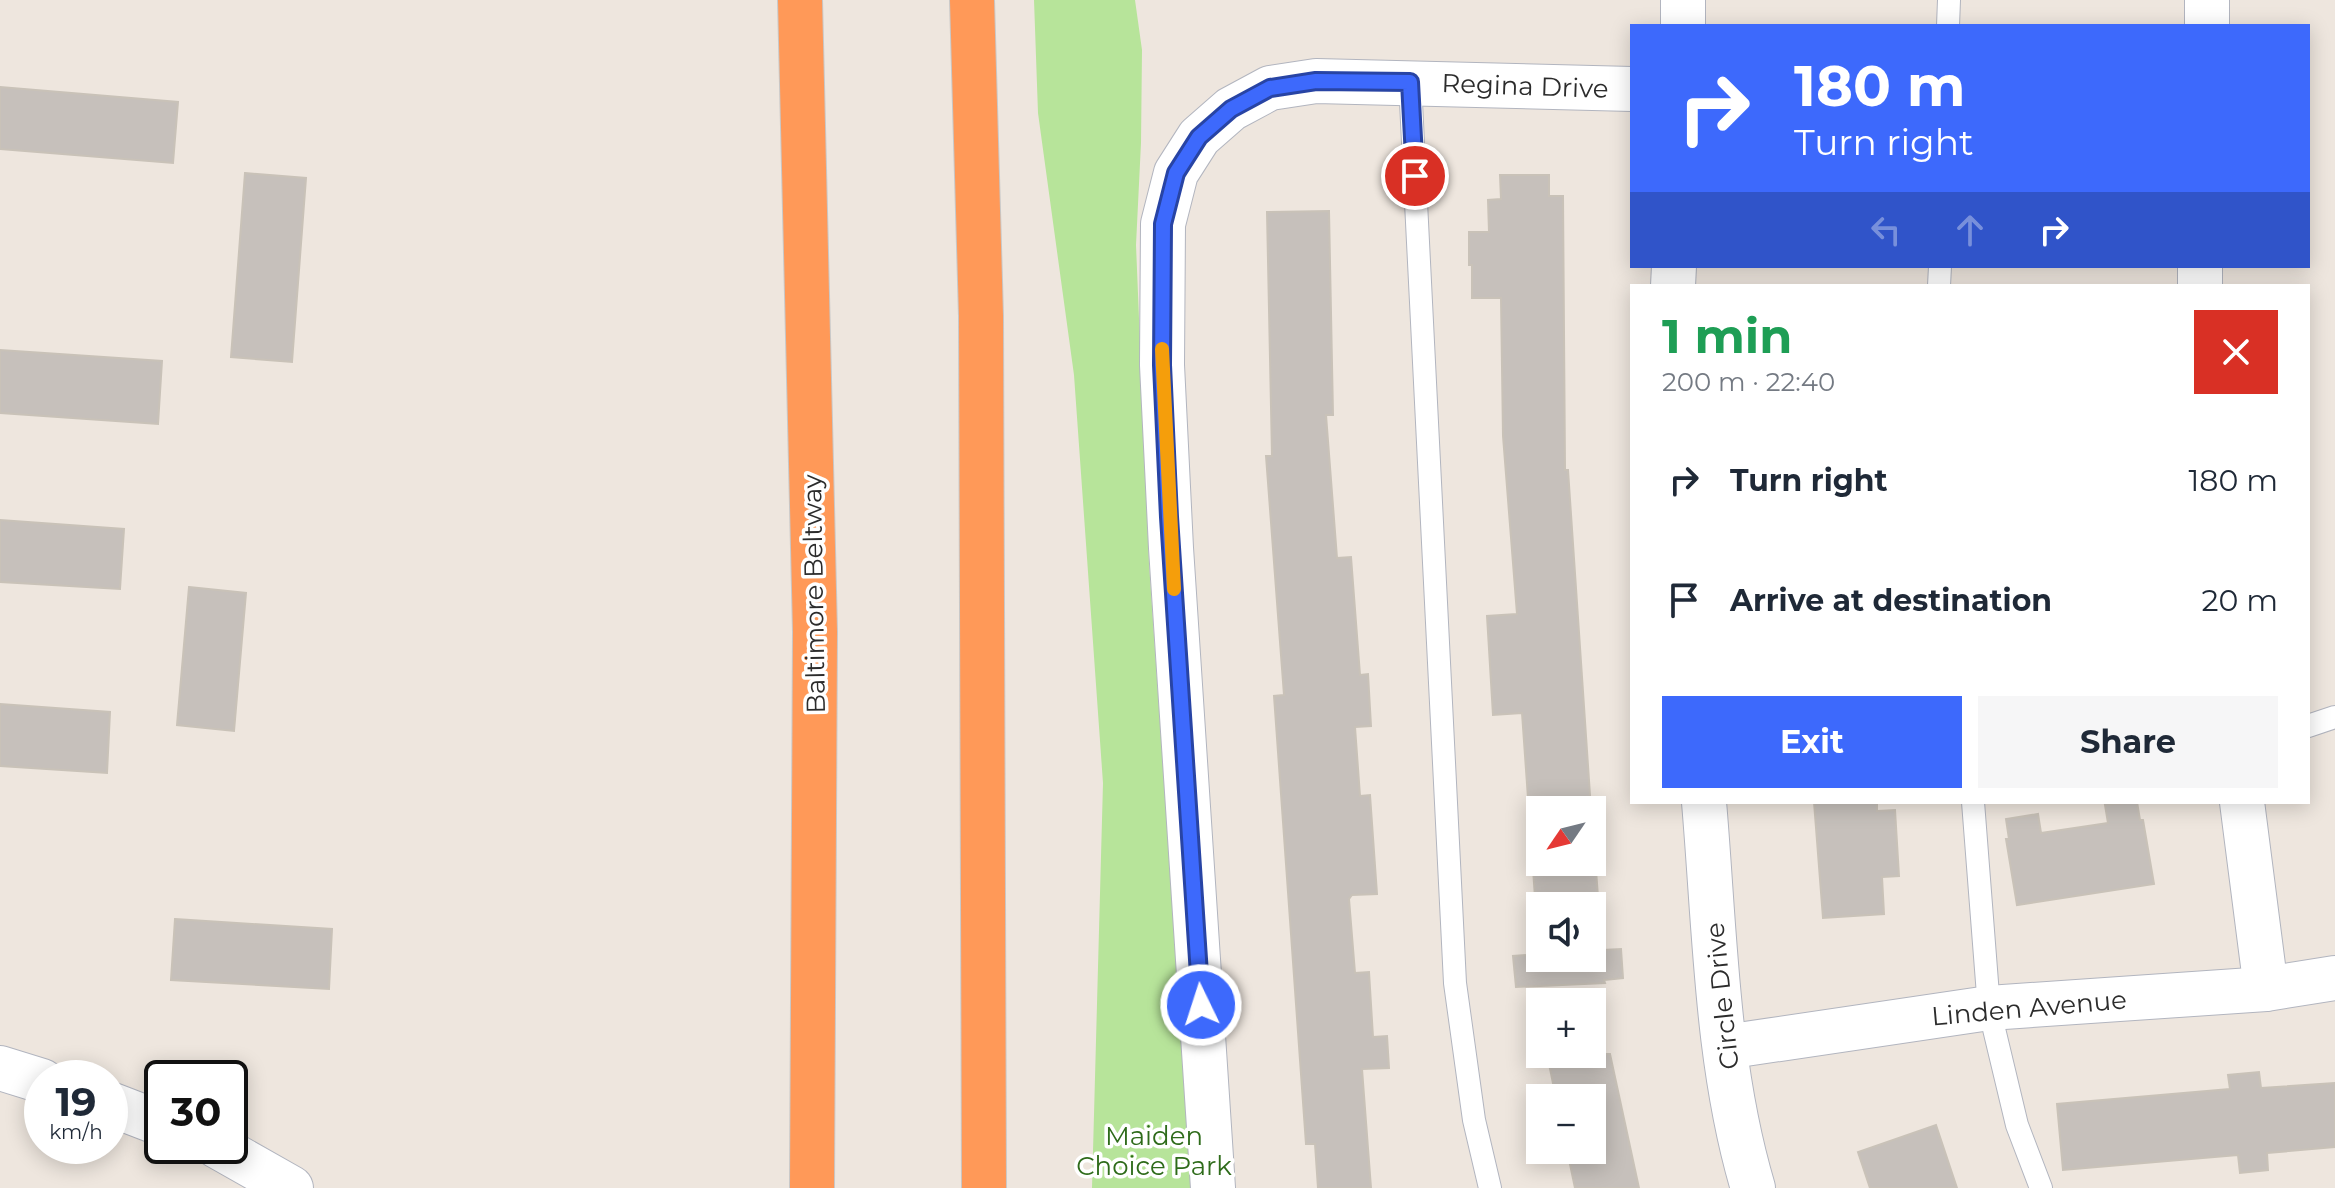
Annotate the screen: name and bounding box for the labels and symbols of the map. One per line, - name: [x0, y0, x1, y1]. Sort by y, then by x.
- street label: Regina Drive: [1441, 67, 1609, 105]
- pin: [1381, 142, 1449, 210]
- street label: Baltimore Beltway: [796, 473, 832, 714]
- north arrow: [1526, 796, 1606, 876]
- street label: Circle Drive: [1698, 921, 1746, 1071]
- position arrow: [1159, 963, 1243, 1047]
- street label: Linden Avenue: [1930, 984, 2128, 1032]
- speed limit sign: 30: [144, 1060, 248, 1164]
- park label: Maiden Choice Park: [1076, 1120, 1232, 1182]

